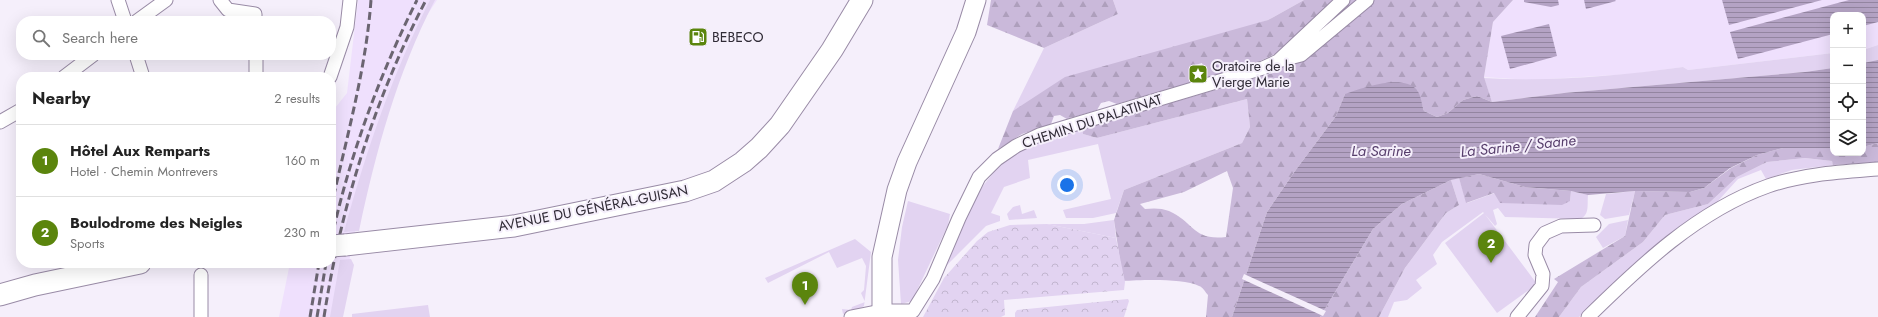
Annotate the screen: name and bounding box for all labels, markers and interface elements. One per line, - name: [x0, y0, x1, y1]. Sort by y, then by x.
- map controls: [1830, 12, 1866, 156]
- button: +: [1830, 12, 1866, 48]
- search box: [16, 16, 336, 60]
- fuel station icon: BEBECO: [687, 26, 709, 48]
- icon: search: [30, 27, 52, 49]
- text: Search here: [62, 27, 138, 49]
- place label: BEBECO: [712, 27, 764, 47]
- button: −: [1830, 48, 1866, 84]
- place label: Oratoire de la Vierge Marie: [1212, 56, 1295, 92]
- place icon: Oratoire de la Vierge Marie: [1187, 63, 1209, 85]
- button: locate: [1830, 84, 1866, 120]
- text: Nearby: [32, 86, 90, 110]
- text: 2 results: [274, 89, 320, 108]
- street label: CHEMIN DU PALATINAT: [1019, 89, 1165, 153]
- button: layers: [1830, 120, 1866, 156]
- water label: La Sarine / Saane: [1459, 129, 1577, 163]
- text: Hôtel Aux Remparts: [70, 140, 210, 162]
- water label: La Sarine: [1351, 140, 1411, 162]
- text: 1: [42, 151, 48, 170]
- text: 160 m: [285, 151, 320, 170]
- text: Hotel · Chemin Montrevers: [70, 162, 218, 181]
- your location: [1057, 175, 1077, 195]
- street label: AVENUE DU GÉNÉRAL-GUISAN: [496, 180, 690, 236]
- text: Boulodrome des Neigles: [70, 212, 242, 234]
- text: 2: [41, 223, 49, 242]
- text: 230 m: [284, 223, 320, 242]
- pin: 2: [1478, 230, 1504, 263]
- text: Sports: [70, 234, 104, 253]
- pin: 1: [792, 272, 818, 305]

